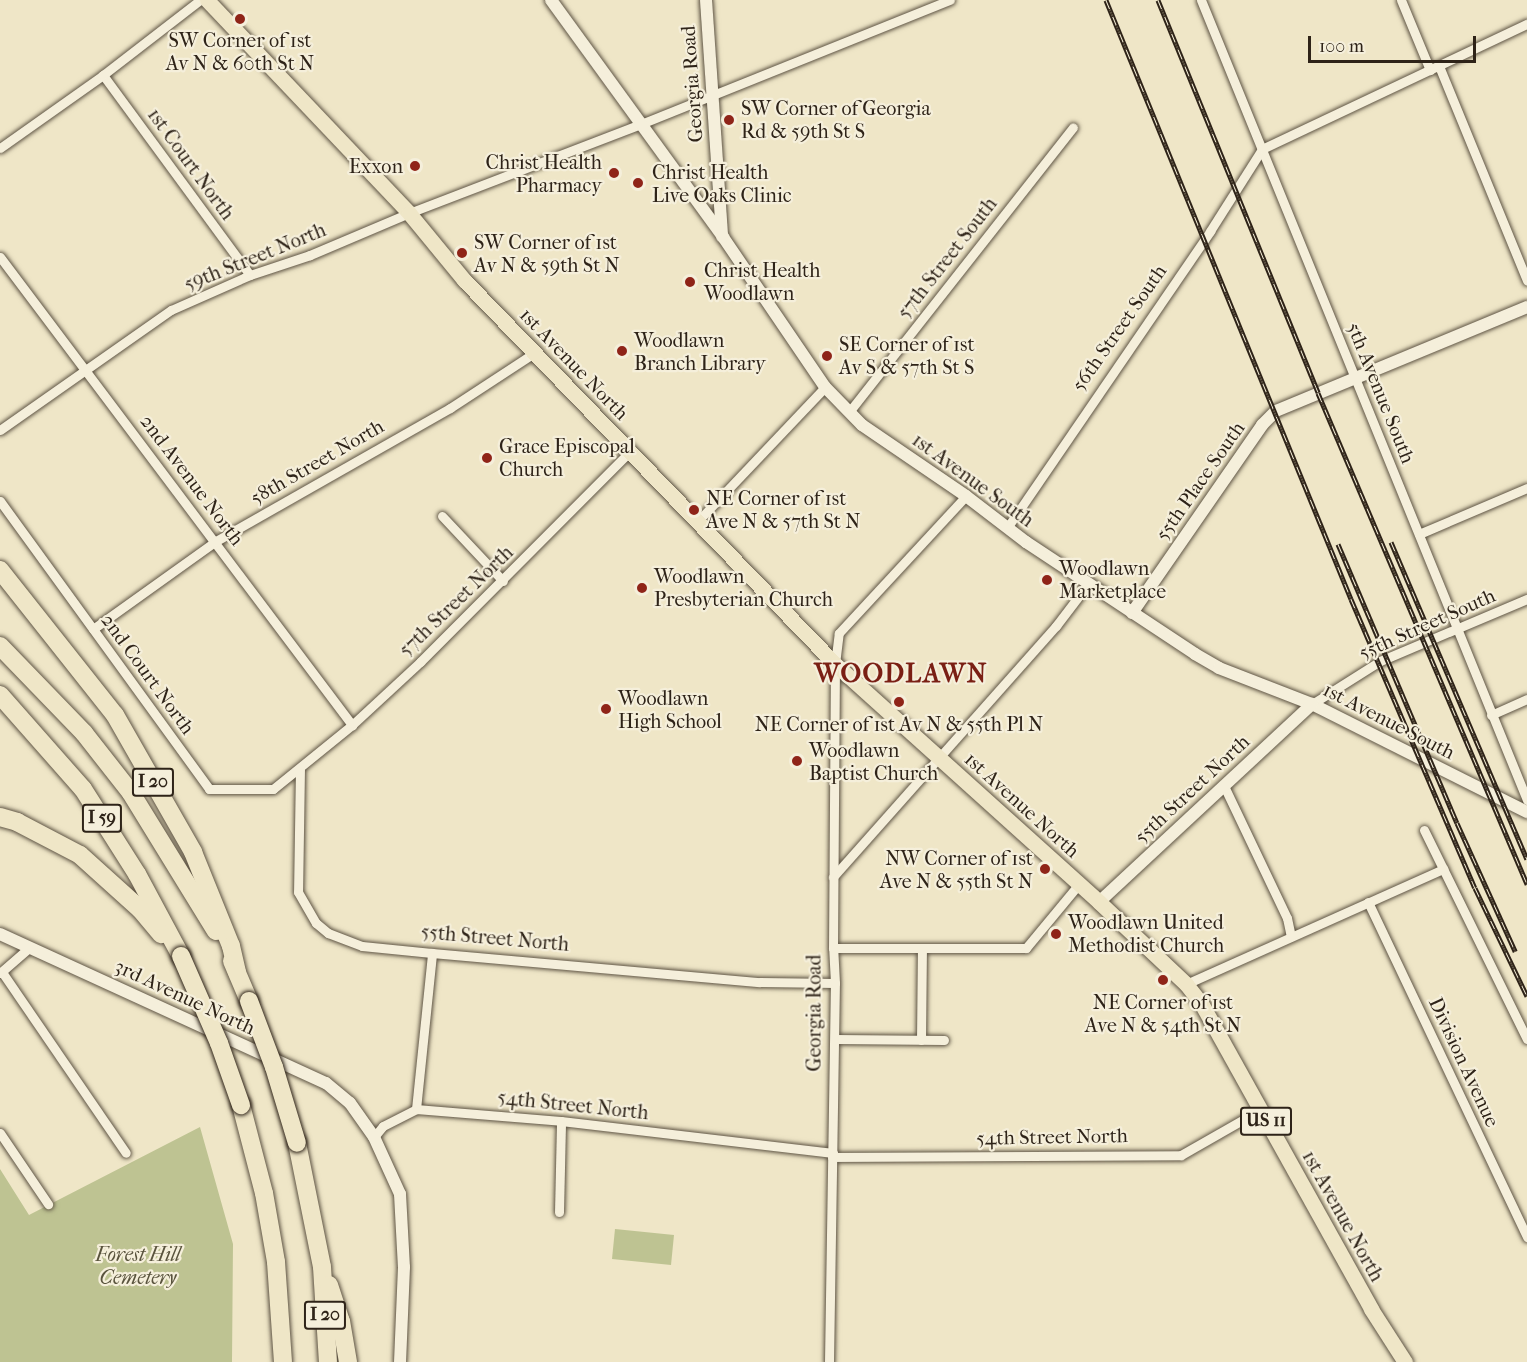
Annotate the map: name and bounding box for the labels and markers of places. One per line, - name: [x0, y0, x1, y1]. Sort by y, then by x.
- marker: SW Corner of 1st Av N & 60th St N: [233, 12, 247, 26]
- place label: SW Corner of 1st Av N & 60th St N: [166, 28, 314, 75]
- place label: SW Corner of Georgia Rd & 59th St S: [741, 96, 931, 143]
- marker: SW Corner of Georgia Rd & 59th St S: [722, 113, 736, 127]
- place label: Christ Health Pharmacy: [486, 150, 602, 197]
- place label: Exxon: [349, 154, 403, 178]
- marker: Exxon: [408, 159, 422, 173]
- place label: Christ Health Live Oaks Clinic: [652, 160, 792, 207]
- marker: Christ Health Pharmacy: [607, 166, 621, 180]
- marker: Christ Health Live Oaks Clinic: [629, 174, 647, 192]
- place label: SW Corner of 1st Av N & 59th St N: [474, 230, 620, 277]
- marker: SW Corner of 1st Av N & 59th St N: [455, 246, 469, 260]
- place label: Christ Health Woodlawn: [704, 258, 820, 305]
- marker: Christ Health Woodlawn: [681, 273, 699, 291]
- place label: Woodlawn Branch Library: [634, 328, 766, 375]
- place label: SE Corner of 1st Av S & 57th St S: [839, 332, 975, 379]
- marker: Woodlawn Branch Library: [615, 344, 629, 358]
- marker: SE Corner of 1st Av S & 57th St S: [820, 349, 834, 363]
- place label: Grace Episcopal Church: [499, 434, 635, 481]
- marker: Grace Episcopal Church: [480, 451, 494, 465]
- place label: NE Corner of 1st Ave N & 57th St N: [706, 486, 860, 533]
- marker: NE Corner of 1st Ave N & 57th St N: [687, 503, 701, 517]
- place label: Woodlawn Marketplace: [1059, 556, 1166, 603]
- place label: Woodlawn Presbyterian Church: [654, 564, 833, 611]
- marker: Woodlawn Marketplace: [1040, 573, 1054, 587]
- marker: Woodlawn Presbyterian Church: [635, 581, 649, 595]
- place label: Woodlawn High School: [618, 686, 722, 733]
- marker: NE Corner of 1st Av N & 55th Pl N: [892, 695, 906, 709]
- marker: Woodlawn High School: [599, 702, 613, 716]
- place label: NE Corner of 1st Av N & 55th Pl N: [755, 712, 1043, 736]
- place label: Woodlawn Baptist Church: [809, 738, 938, 785]
- marker: Woodlawn Baptist Church: [790, 754, 804, 768]
- place label: NW Corner of 1st Ave N & 55th St N: [880, 846, 1033, 893]
- marker: NW Corner of 1st Ave N & 55th St N: [1038, 862, 1052, 876]
- place label: Woodlawn United Methodist Church: [1068, 910, 1224, 957]
- marker: Woodlawn United Methodist Church: [1049, 927, 1063, 941]
- marker: NE Corner of 1st Ave N & 54th St N: [1156, 973, 1170, 987]
- place label: NE Corner of 1st Ave N & 54th St N: [1085, 990, 1241, 1037]

